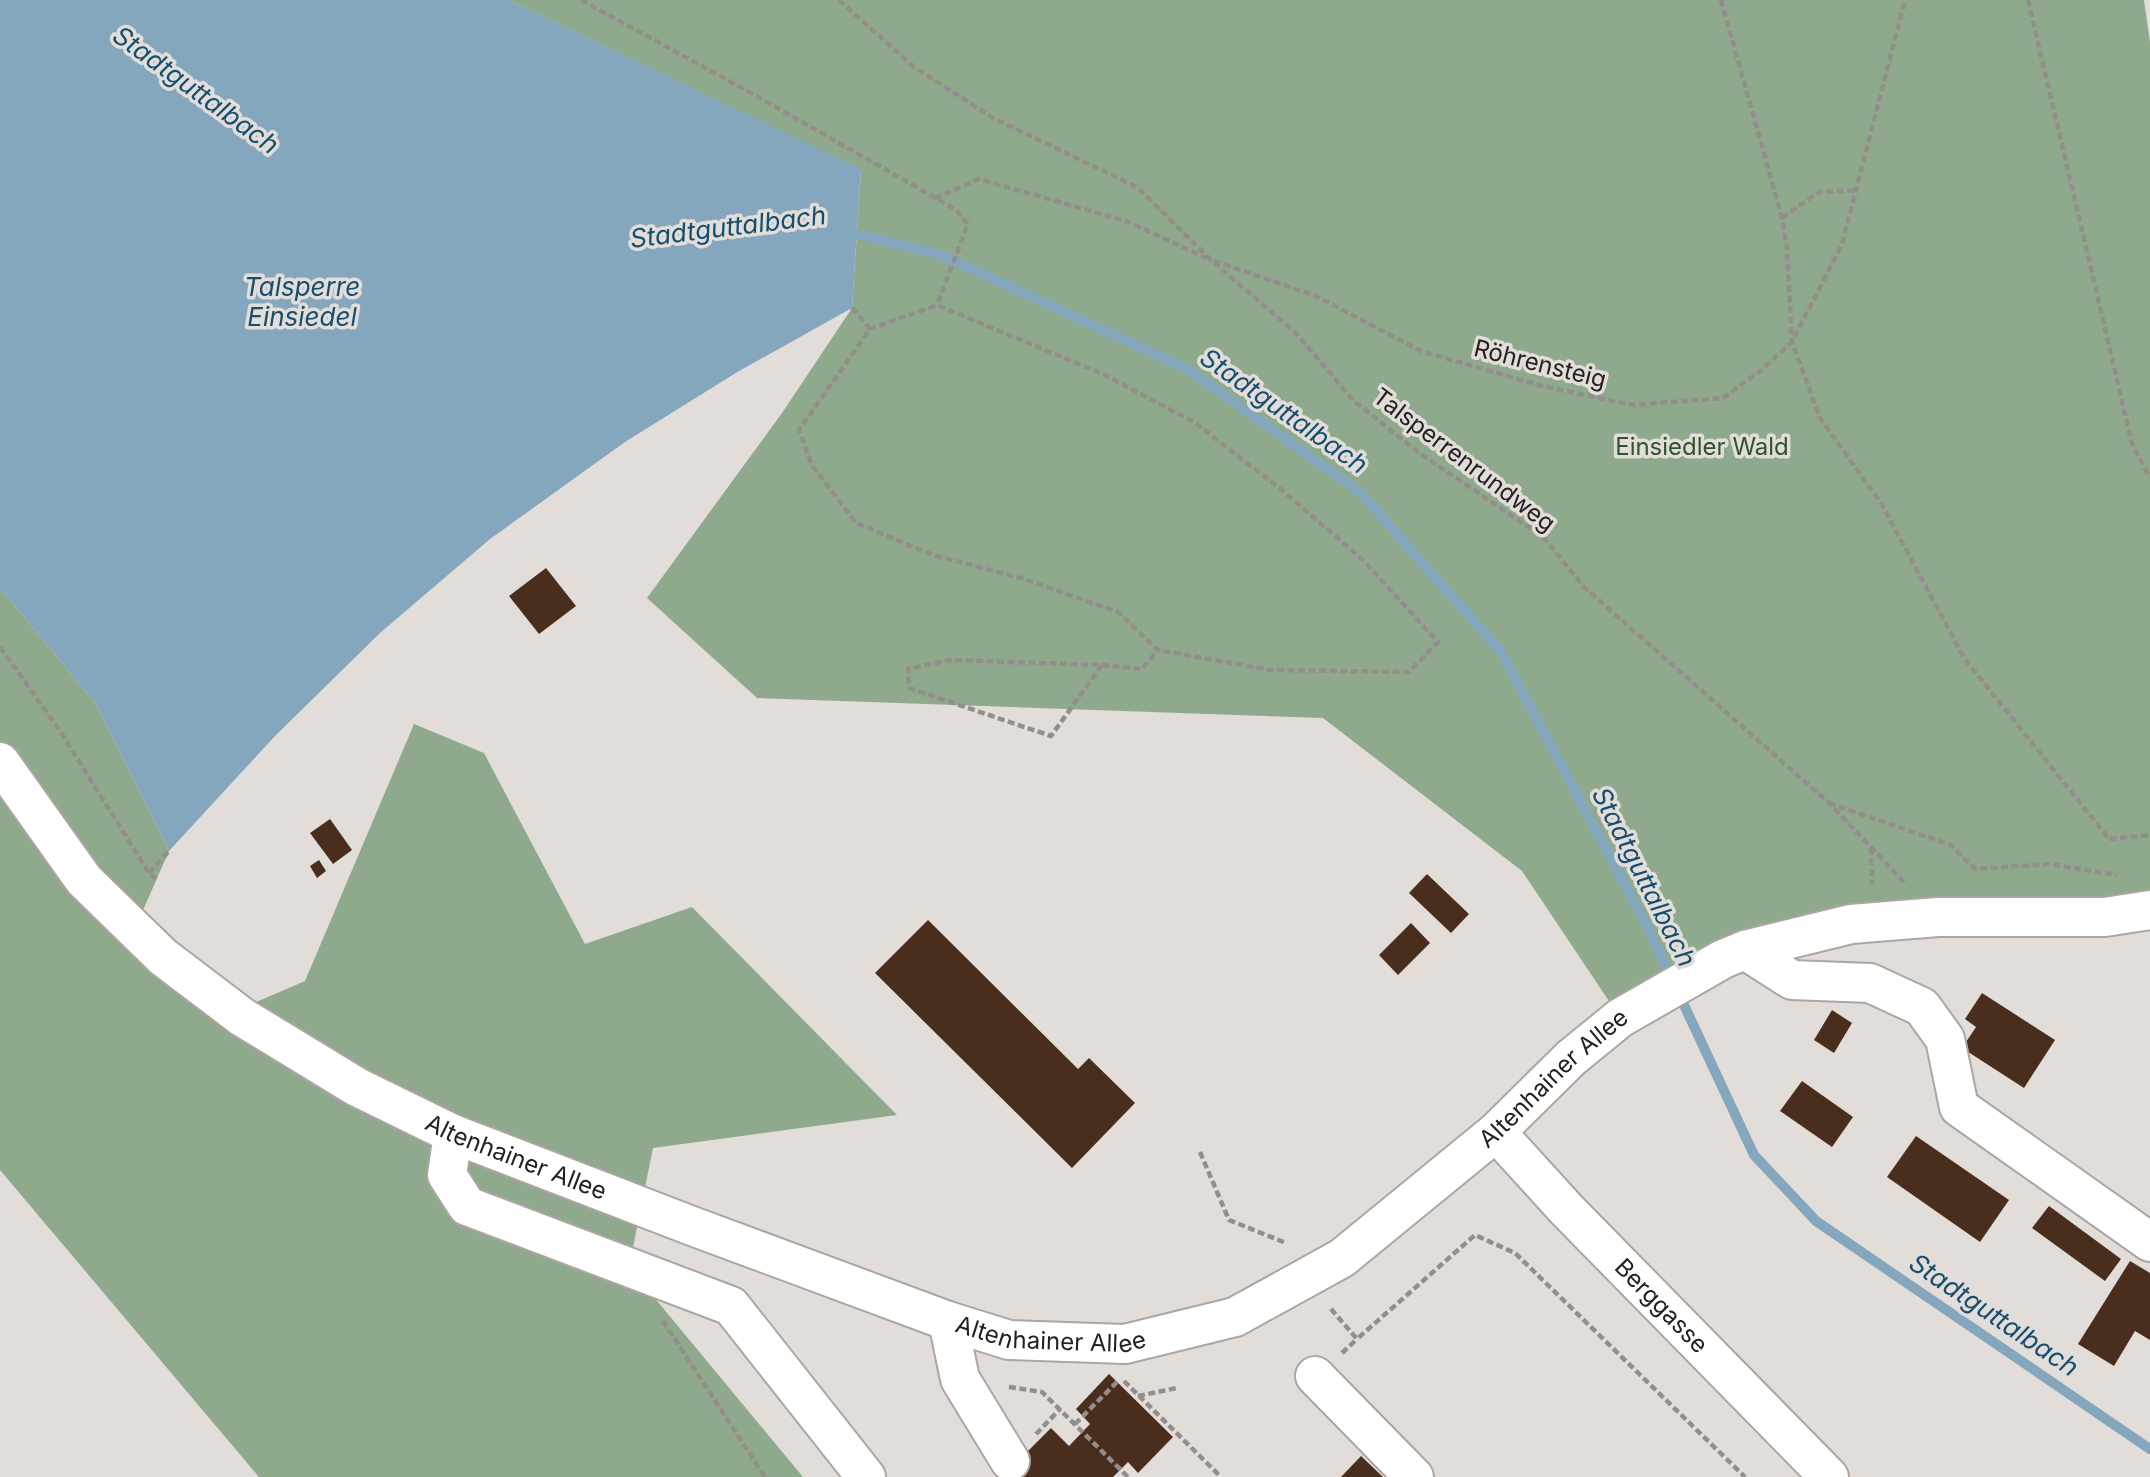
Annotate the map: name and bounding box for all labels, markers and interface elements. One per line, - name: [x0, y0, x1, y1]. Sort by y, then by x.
- water label: Stadtguttalbach: [107, 19, 285, 160]
- water label: Stadtguttalbach: [628, 199, 828, 254]
- water label: Talsperre Einsiedel: [244, 271, 360, 332]
- street label: Röhrensteig: [1471, 333, 1609, 394]
- water label: Stadtguttalbach: [1195, 341, 1374, 480]
- street label: Talsperrenrundweg: [1367, 382, 1561, 538]
- park label: Einsiedler Wald: [1615, 432, 1789, 461]
- water label: Stadtguttalbach: [1586, 782, 1703, 972]
- street label: Altenhainer Allee: [1473, 1003, 1634, 1154]
- street label: Altenhainer Allee: [421, 1108, 611, 1206]
- water label: Stadtguttalbach: [1904, 1247, 2085, 1383]
- street label: Berggasse: [1609, 1252, 1714, 1359]
- street label: Altenhainer Allee: [952, 1309, 1149, 1359]

